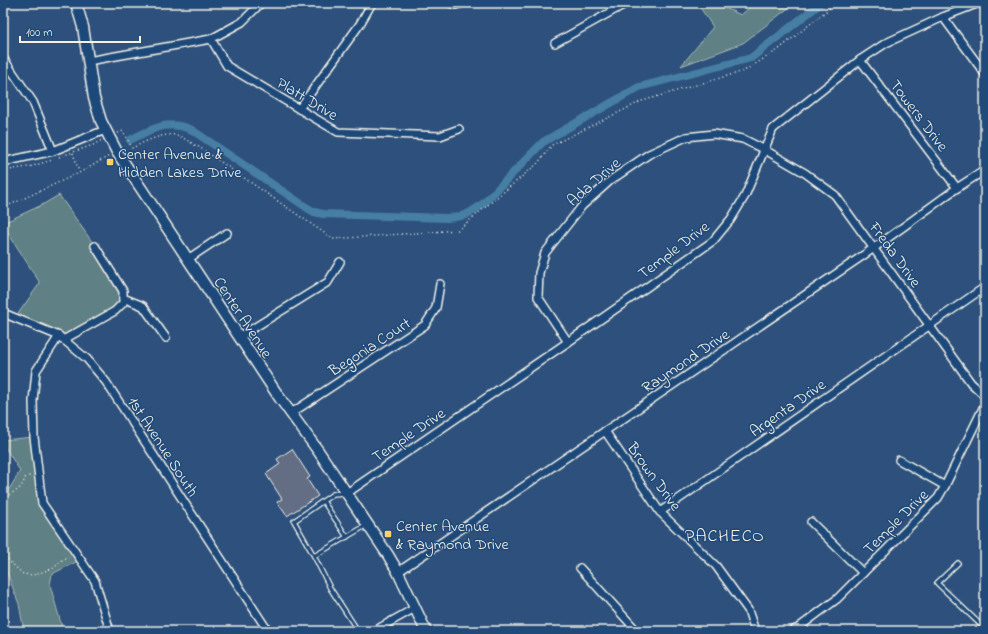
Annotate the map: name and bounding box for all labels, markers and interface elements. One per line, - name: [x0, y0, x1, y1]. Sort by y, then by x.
- scale bar: [20, 18, 140, 44]
- text: 100 m: [26, 24, 53, 42]
- street label: Platt Drive: [272, 72, 343, 128]
- street label: Towers Drive: [883, 75, 954, 158]
- place label: Center Avenue & Hidden Lakes Drive: [118, 143, 242, 185]
- street label: Ada Drive: [562, 152, 627, 213]
- marker: Center Avenue & Hidden Lakes Drive: [105, 157, 115, 167]
- street label: Temple Drive: [633, 215, 716, 286]
- street label: Freda Drive: [862, 216, 927, 294]
- street label: Center Avenue: [207, 272, 278, 364]
- street label: Begonia Court: [324, 312, 416, 384]
- street label: Raymond Drive: [637, 323, 736, 400]
- street label: Argenta Drive: [745, 373, 832, 444]
- street label: 1st Avenue South: [121, 392, 204, 502]
- street label: Temple Drive: [367, 402, 451, 469]
- street label: Brown Drive: [620, 437, 687, 517]
- street label: Temple Drive: [858, 484, 935, 561]
- place label: Center Avenue & Raymond Drive: [396, 515, 510, 557]
- district label: PACHECO: [685, 524, 765, 550]
- marker: Center Avenue & Raymond Drive: [383, 529, 393, 539]

